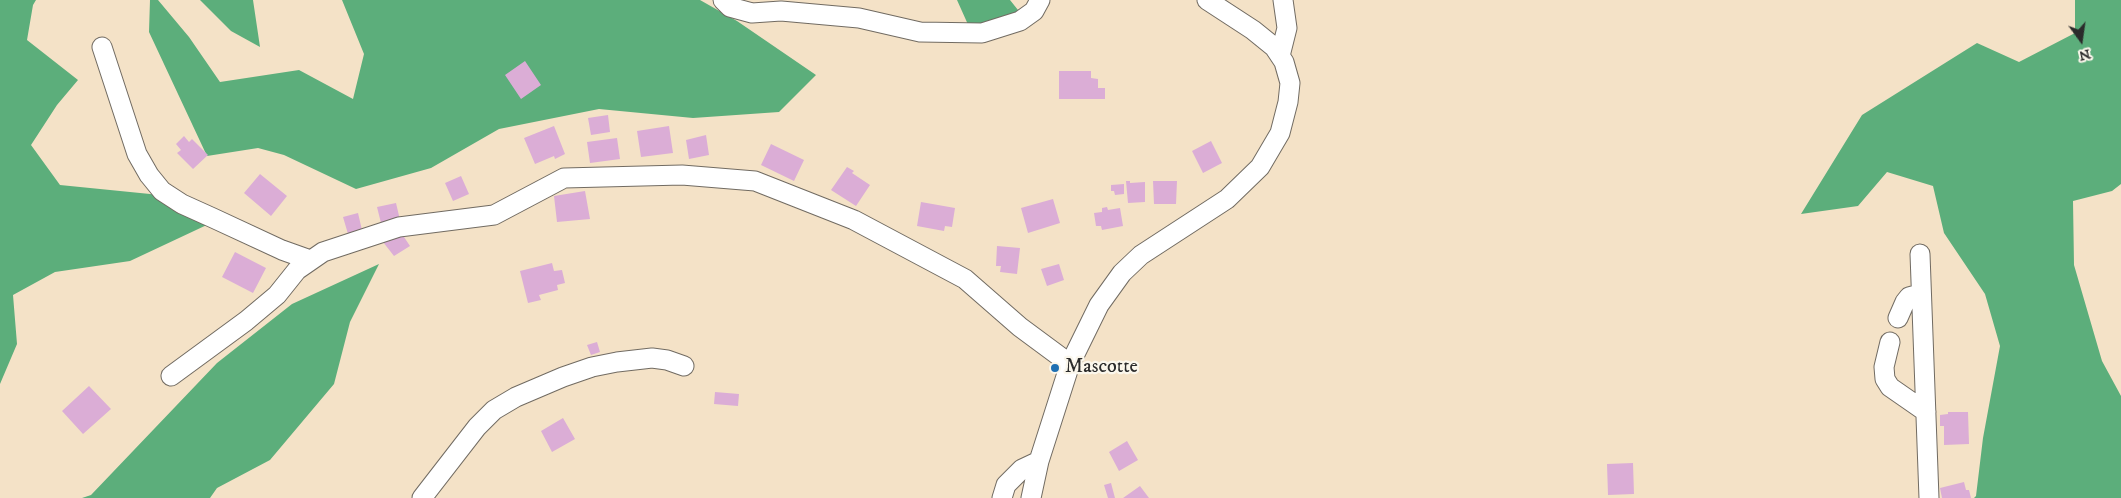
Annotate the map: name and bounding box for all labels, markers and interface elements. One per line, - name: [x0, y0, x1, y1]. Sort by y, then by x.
- north arrow: [2056, 15, 2106, 65]
- text: N: [2077, 44, 2092, 65]
- place label: Mascotte: [1065, 356, 1138, 380]
- marker: Mascotte: [1049, 362, 1061, 374]

